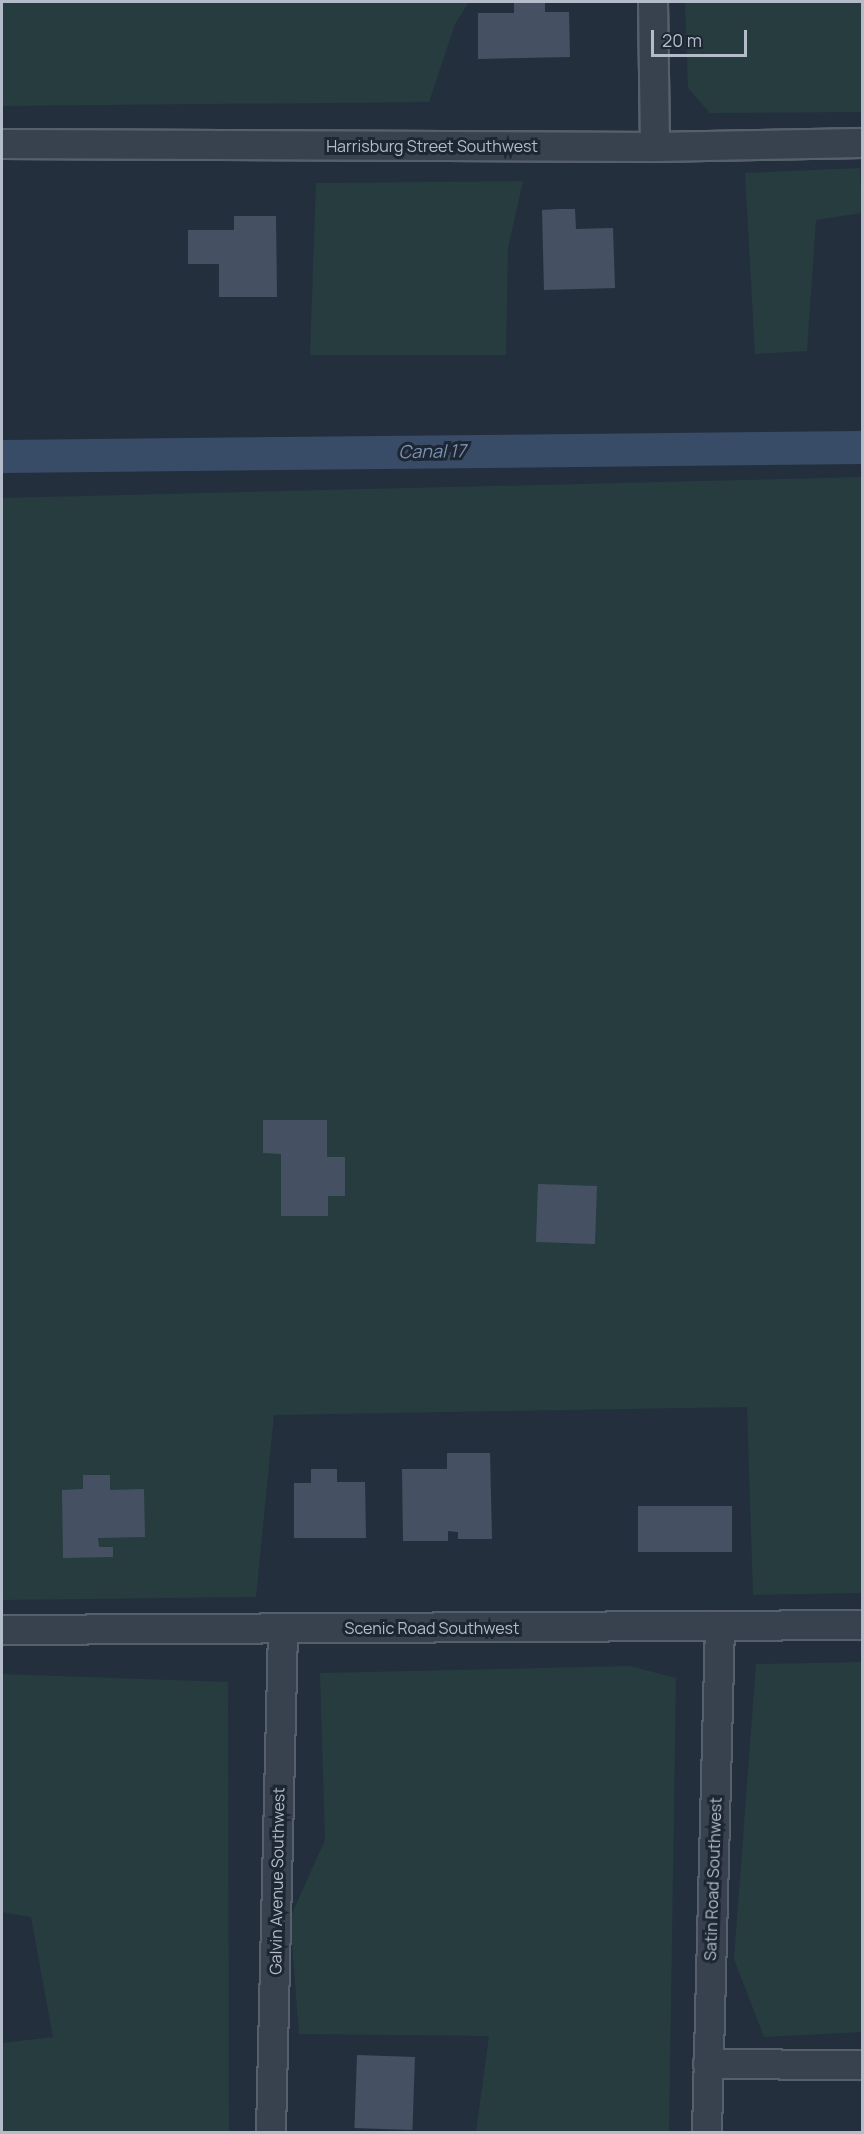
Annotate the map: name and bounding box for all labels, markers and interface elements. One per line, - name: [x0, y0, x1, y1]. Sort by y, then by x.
- scale bar: [654, 18, 750, 56]
- text: 20 m: [662, 28, 702, 52]
- street label: Harrisburg Street Southwest: [326, 136, 538, 156]
- water label: Canal 17: [398, 440, 466, 462]
- street label: Scenic Road Southwest: [345, 1618, 519, 1638]
- street label: Galvin Avenue Southwest: [266, 1787, 288, 1975]
- street label: Satin Road Southwest: [701, 1797, 725, 1961]

